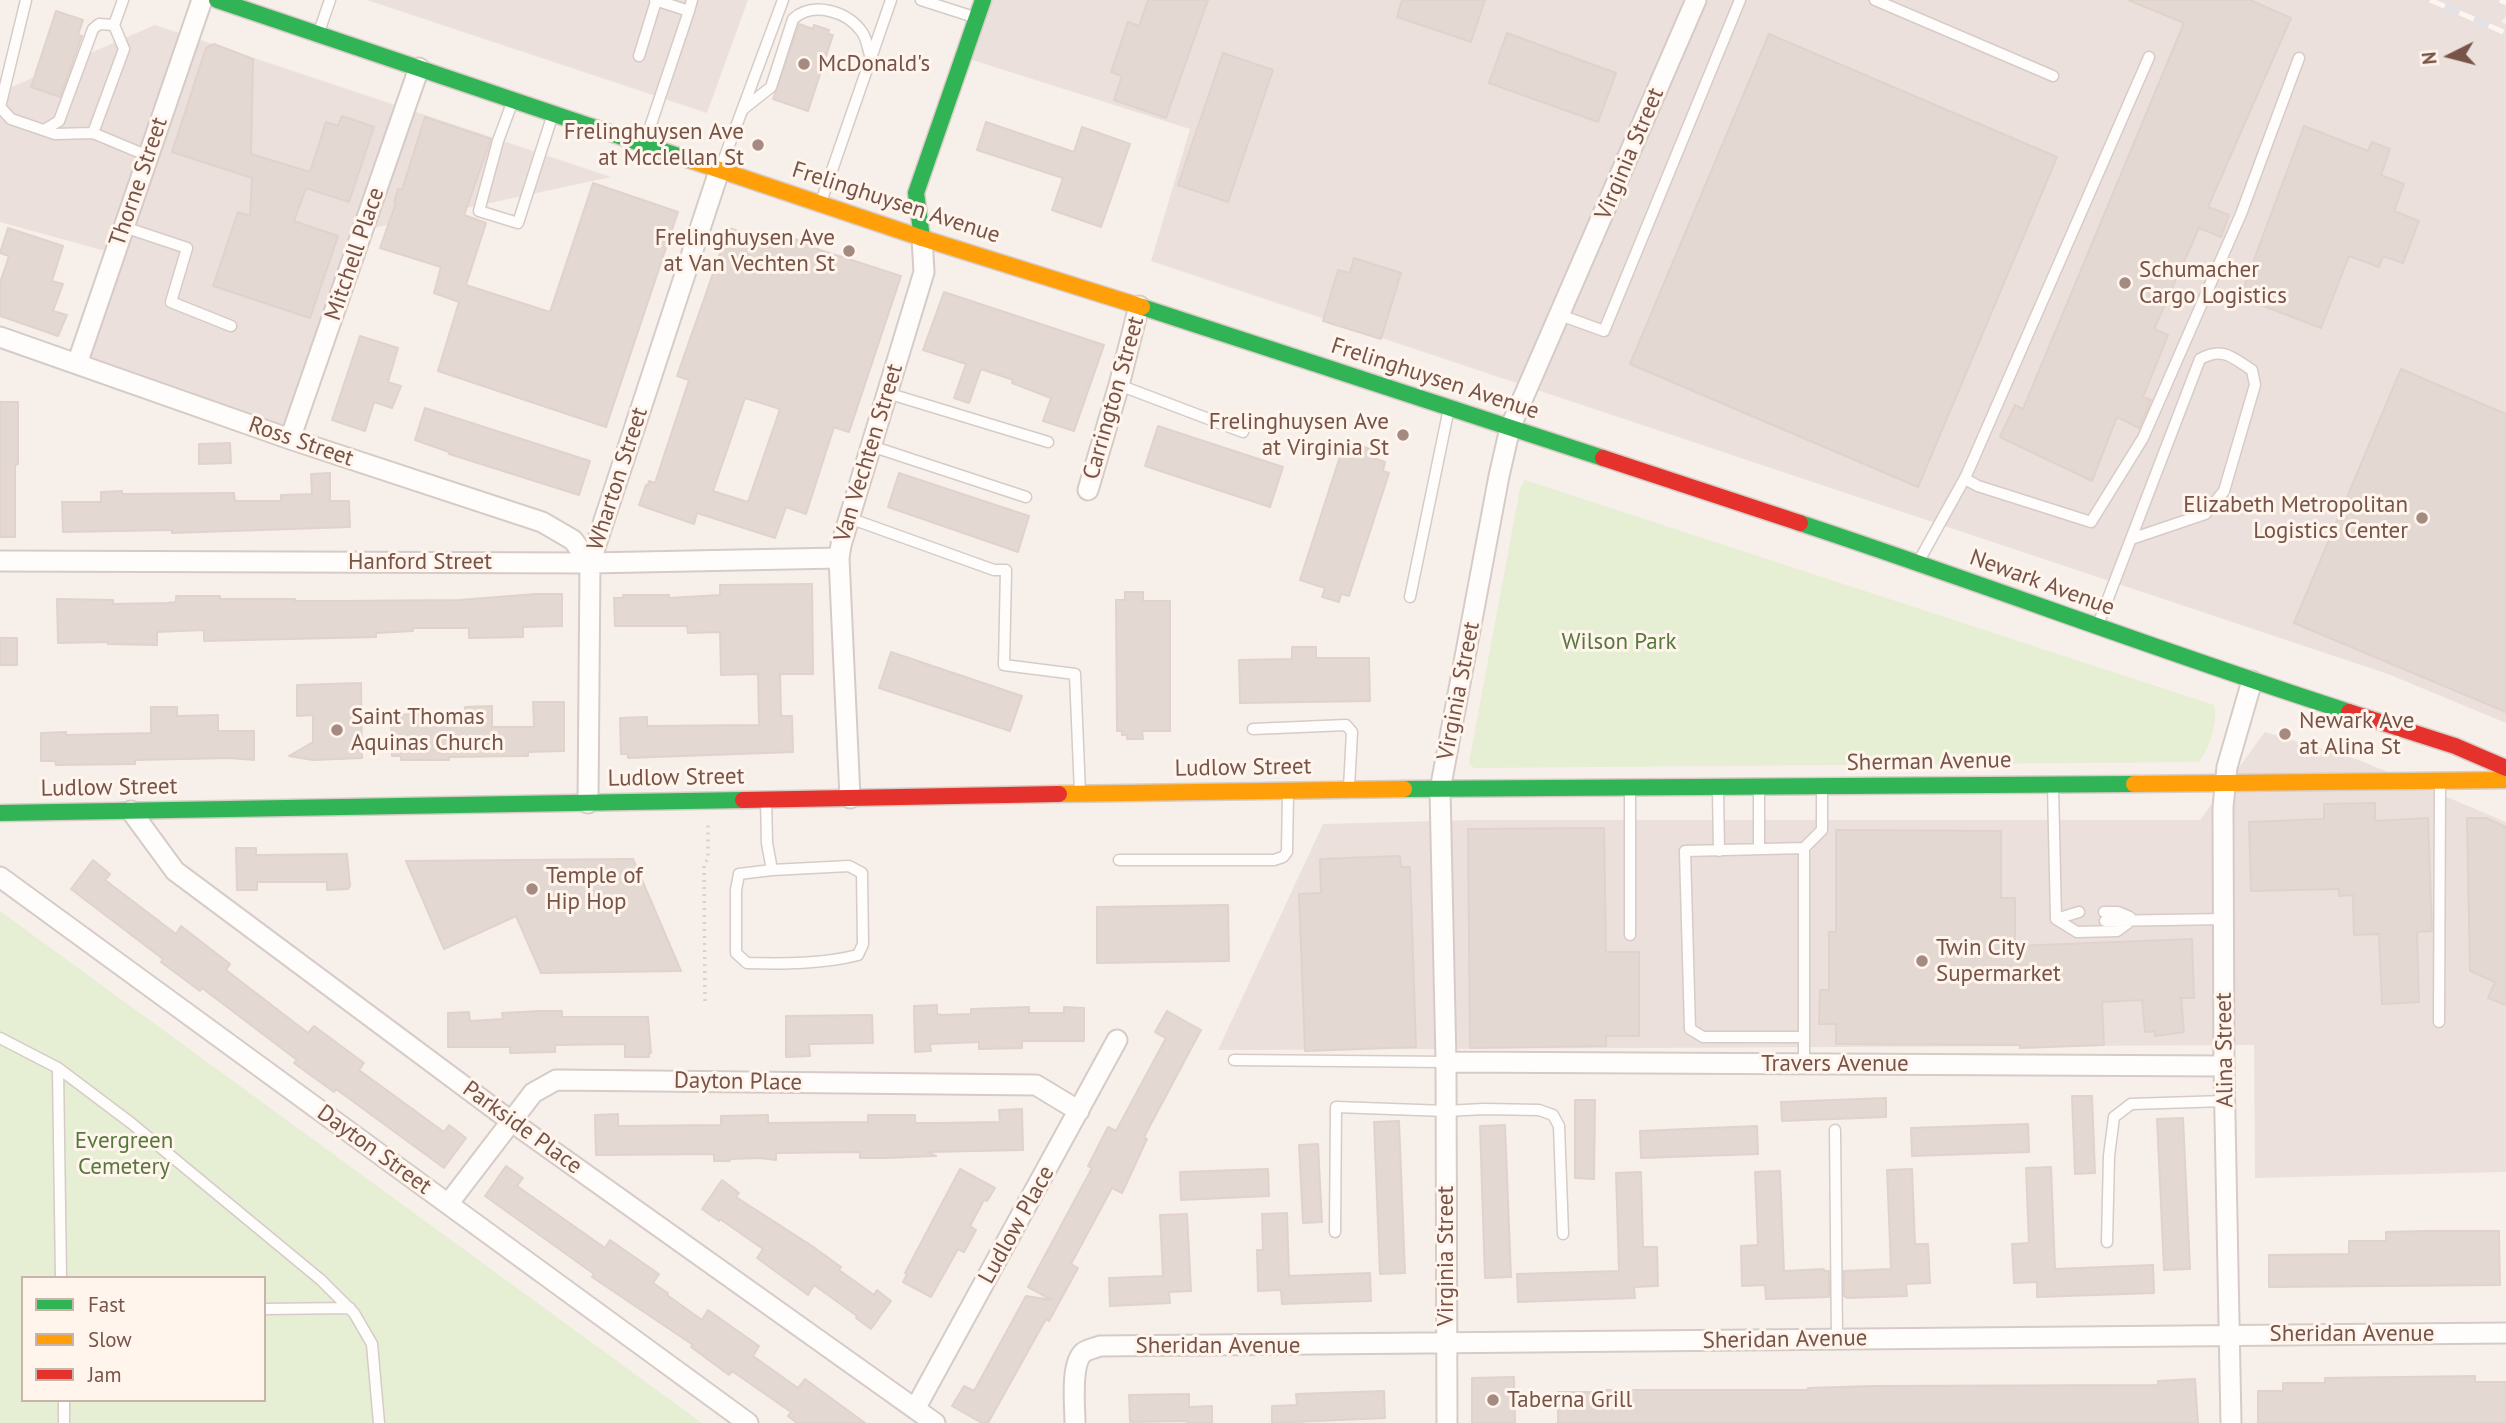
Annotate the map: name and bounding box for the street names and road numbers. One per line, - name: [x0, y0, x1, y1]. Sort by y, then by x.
- street label: Virginia Street: [1590, 84, 1670, 224]
- street label: Thorne Street: [104, 114, 174, 250]
- street label: Frelinghuysen Avenue: [789, 156, 1003, 250]
- street label: Mitchell Place: [319, 184, 391, 324]
- street label: Carrington Street: [1078, 313, 1150, 483]
- street label: Frelinghuysen Avenue: [1328, 332, 1542, 426]
- street label: Van Vechten Street: [829, 361, 909, 545]
- street label: Wharton Street: [582, 404, 654, 554]
- street label: Ross Street: [245, 411, 357, 473]
- street label: Newark Avenue: [1966, 544, 2118, 622]
- street label: Hanford Street: [348, 548, 492, 576]
- street label: Virginia Street: [1432, 619, 1486, 763]
- street label: Sherman Avenue: [1846, 747, 2012, 777]
- street label: Ludlow Street: [1174, 753, 1312, 783]
- street label: Ludlow Street: [607, 763, 745, 793]
- street label: Ludlow Street: [40, 773, 178, 803]
- street label: Alina Street: [2210, 992, 2240, 1108]
- street label: Travers Avenue: [1761, 1050, 1909, 1078]
- street label: Dayton Place: [674, 1067, 802, 1097]
- street label: Parkside Place: [457, 1075, 587, 1181]
- street label: Dayton Street: [311, 1099, 437, 1201]
- street label: Ludlow Place: [973, 1161, 1061, 1289]
- street label: Virginia Street: [1432, 1186, 1460, 1326]
- street label: Sheridan Avenue: [2270, 1320, 2434, 1348]
- street label: Sheridan Avenue: [1702, 1325, 1868, 1355]
- street label: Sheridan Avenue: [1136, 1332, 1300, 1360]

